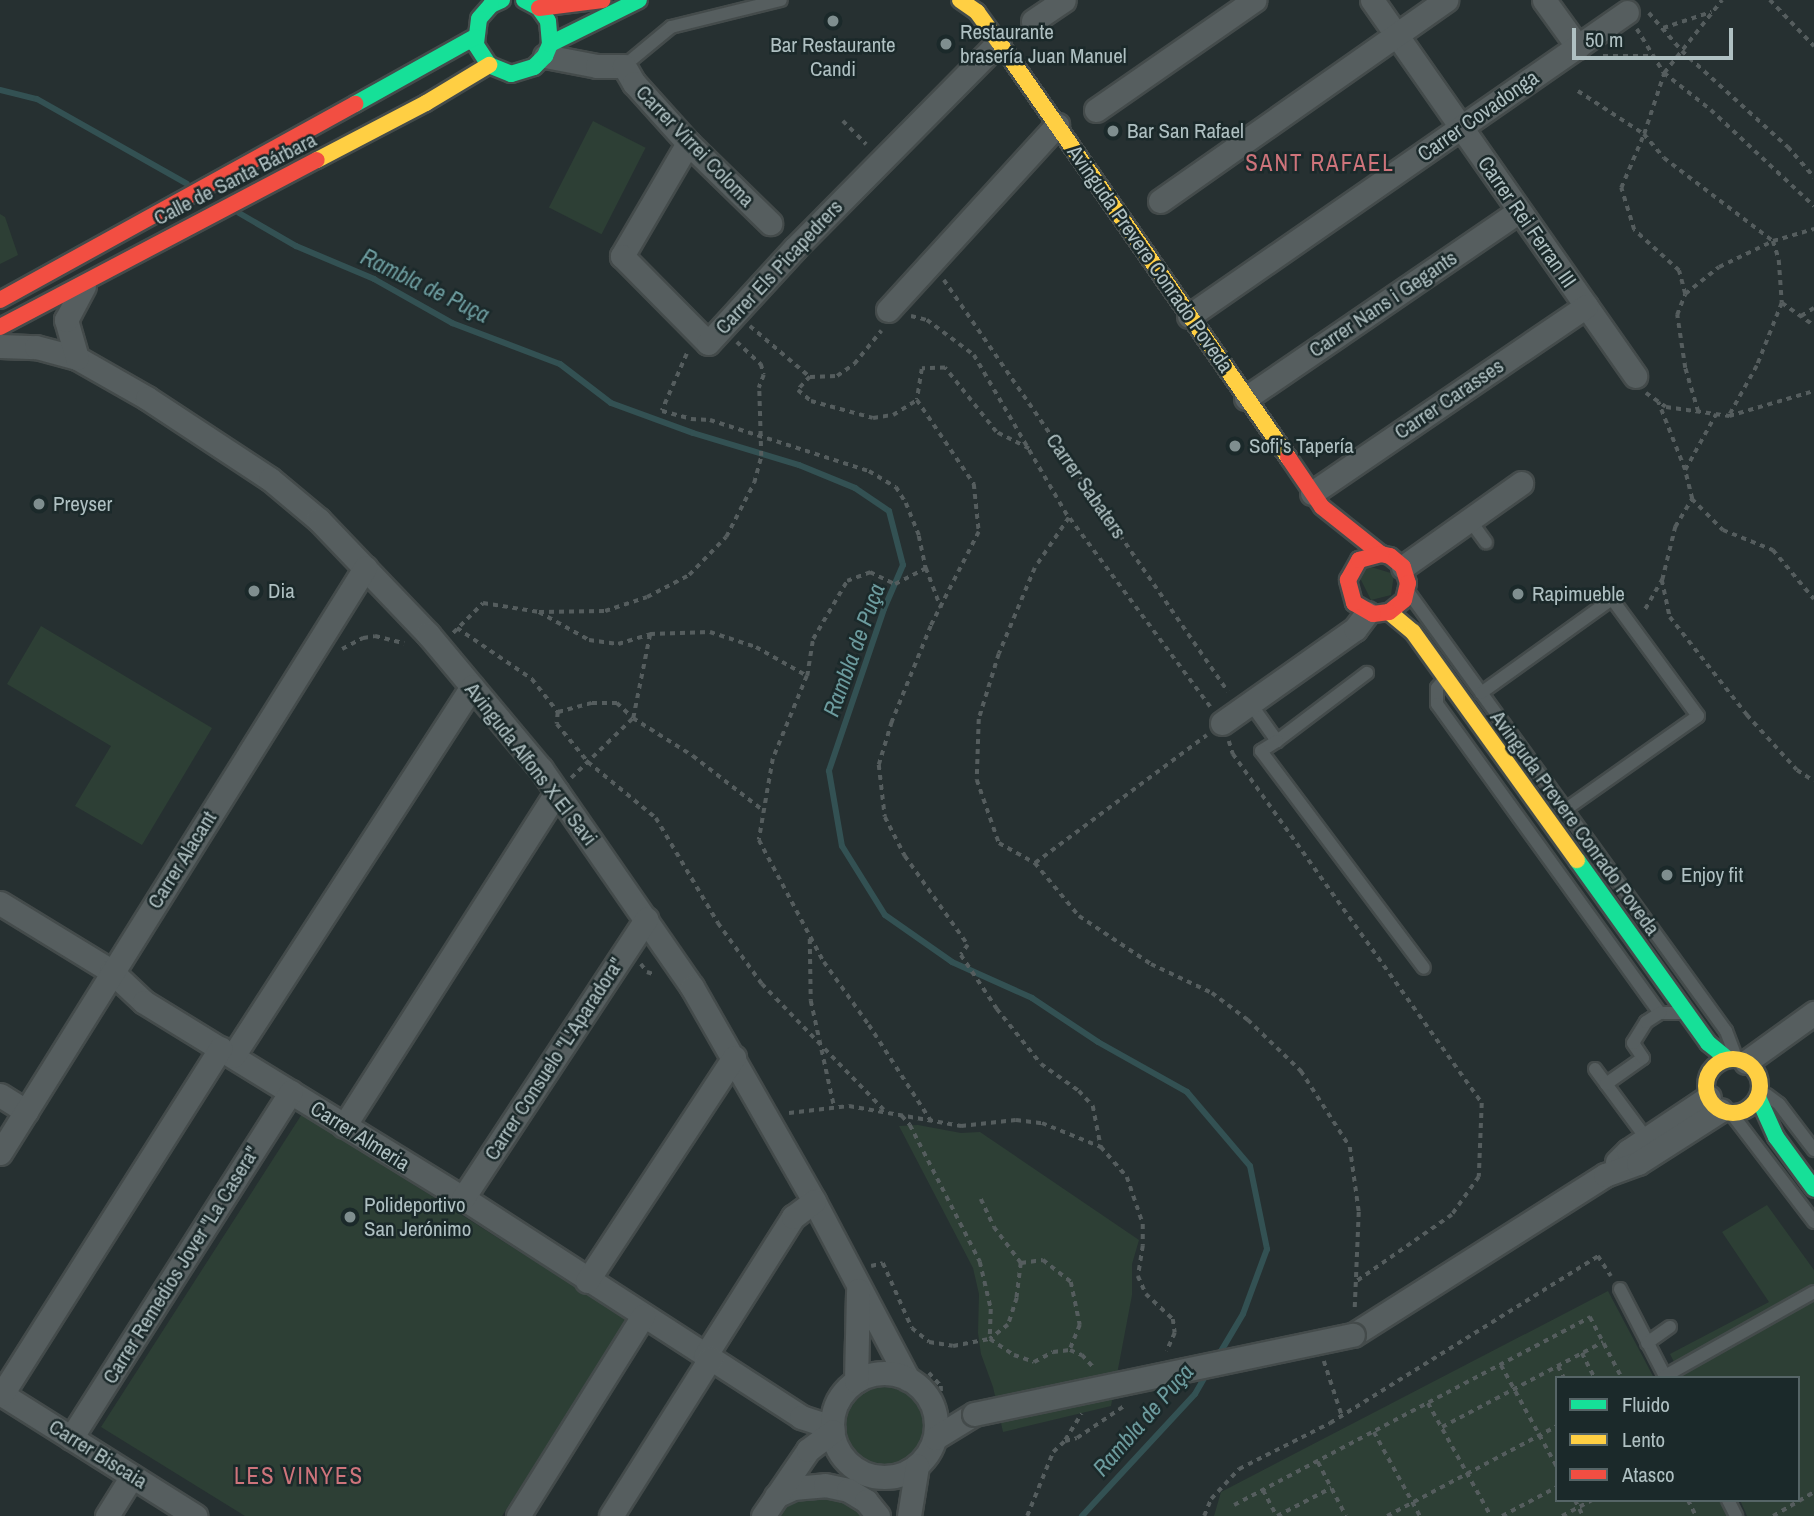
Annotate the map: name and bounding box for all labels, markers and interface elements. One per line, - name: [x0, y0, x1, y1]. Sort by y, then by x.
- marker: Bar Restaurante Candi: [825, 13, 841, 29]
- scale bar: [1576, 14, 1737, 58]
- place label: Restaurante brasería Juan Manuel: [960, 19, 1127, 69]
- text: 50 m: [1585, 25, 1623, 54]
- place label: Bar Restaurante Candi: [770, 32, 896, 82]
- marker: Restaurante brasería Juan Manuel: [938, 36, 954, 52]
- street label: Carrer Covadonga: [1413, 65, 1543, 167]
- street label: Carrer Virrei Coloma: [631, 80, 759, 212]
- place label: Bar San Rafael: [1127, 118, 1244, 144]
- marker: Bar San Rafael: [1105, 123, 1121, 139]
- street label: Calle de Santa Bárbara: [150, 127, 320, 231]
- street label: Avinguda Prevere Conrado Poveda: [1062, 141, 1238, 377]
- district label: SANT RAFAEL: [1246, 149, 1394, 177]
- street label: Carrer Rei Ferran III: [1472, 152, 1582, 292]
- street label: Carrer Els Picapedrers: [710, 194, 848, 340]
- water label: Rambla de Puça: [356, 243, 494, 329]
- street label: Carrer Nans i Gegants: [1304, 245, 1462, 363]
- street label: Carrer Carasses: [1390, 353, 1508, 445]
- street label: Carrer Sabaters: [1041, 429, 1131, 543]
- place label: Sofi's Tapería: [1249, 433, 1354, 459]
- marker: Sofi's Tapería: [1227, 438, 1243, 454]
- place label: Preyser: [53, 491, 112, 517]
- marker: Preyser: [31, 496, 47, 512]
- place label: Dia: [268, 578, 295, 604]
- water label: Rambla de Puça: [817, 580, 891, 720]
- place label: Rapimueble: [1532, 581, 1625, 607]
- marker: Dia: [246, 583, 262, 599]
- marker: Rapimueble: [1510, 586, 1526, 602]
- street label: Avinguda Alfons X El Savi: [459, 677, 603, 851]
- street label: Avinguda Prevere Conrado Poveda: [1485, 706, 1665, 940]
- street label: Carrer Alacant: [142, 806, 222, 914]
- place label: Enjoy fit: [1681, 862, 1743, 888]
- marker: Enjoy fit: [1659, 867, 1675, 883]
- street label: Carrer Consuelo "L'Aparadora": [479, 953, 629, 1165]
- street label: Carrer Almeria: [305, 1095, 415, 1177]
- street label: Carrer Remedios Jover "La Casera": [97, 1142, 265, 1388]
- place label: Polideportivo San Jerónimo: [364, 1192, 471, 1242]
- marker: Polideportivo San Jerónimo: [342, 1209, 358, 1225]
- water label: Rambla de Puça: [1087, 1358, 1199, 1482]
- legend: [1555, 1376, 1800, 1502]
- text: Fluido: [1622, 1390, 1670, 1419]
- street label: Carrer Biscaia: [44, 1414, 152, 1494]
- text: Lento: [1622, 1425, 1665, 1454]
- text: Atasco: [1622, 1460, 1675, 1489]
- district label: LES VINYES: [235, 1462, 363, 1490]

